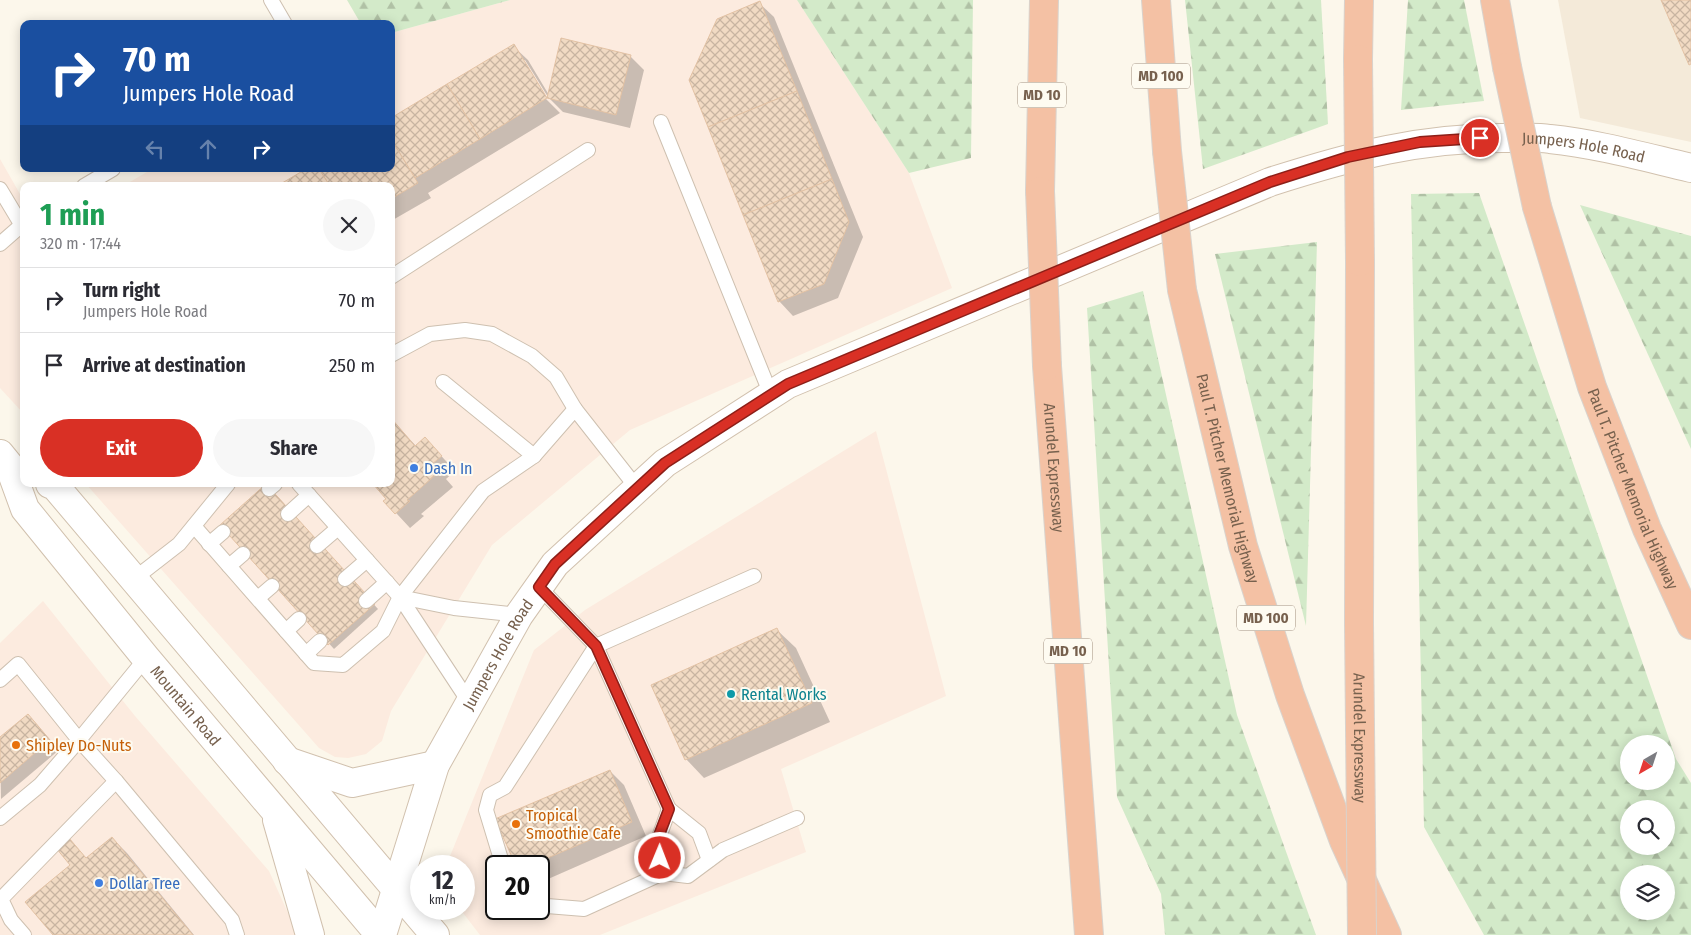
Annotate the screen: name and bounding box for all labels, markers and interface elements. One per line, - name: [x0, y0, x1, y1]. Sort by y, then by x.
- text: 70 m: [123, 38, 191, 80]
- icon: right: [40, 40, 105, 105]
- road number: MD 100: [1132, 64, 1190, 88]
- text: Jumpers Hole Road: [123, 80, 294, 107]
- road number: MD 10: [1018, 82, 1066, 108]
- pin: [1459, 117, 1501, 159]
- icon: arrive: [1466, 124, 1494, 152]
- street label: Jumpers Hole Road: [1522, 129, 1647, 167]
- icon: left: [141, 135, 169, 163]
- icon: ahead: [194, 135, 222, 163]
- icon: right: [247, 135, 275, 163]
- text: 1 min: [40, 197, 105, 233]
- button: close: [323, 199, 375, 251]
- text: 320 m · 17:44: [40, 234, 121, 253]
- text: Turn right: [83, 279, 160, 302]
- icon: right: [40, 286, 68, 314]
- text: 70 m: [339, 289, 375, 312]
- text: Jumpers Hole Road: [83, 302, 208, 321]
- icon: arrive: [40, 351, 68, 379]
- text: Arrive at destination: [83, 354, 246, 377]
- text: 250 m: [329, 354, 375, 377]
- street label: Paul T. Pitcher Memorial Highway: [1192, 372, 1263, 587]
- street label: Paul T. Pitcher Memorial Highway: [1583, 386, 1683, 593]
- street label: Arundel Expressway: [1040, 402, 1068, 534]
- button: Exit: [40, 419, 203, 477]
- button: Share: [213, 419, 375, 477]
- place label: Dash In: [424, 459, 473, 478]
- marker: Dash In: [408, 462, 420, 474]
- street label: Jumpers Hole Road: [459, 596, 537, 714]
- road number: MD 100: [1237, 606, 1295, 630]
- road number: MD 10: [1044, 638, 1092, 664]
- street label: Mountain Road: [146, 662, 225, 750]
- street label: Arundel Expressway: [1349, 673, 1370, 804]
- place label: Rental Works: [741, 685, 827, 704]
- marker: Rental Works: [725, 688, 737, 700]
- north arrow: [1620, 735, 1675, 790]
- map controls: [1620, 735, 1675, 920]
- place label: Shipley Do-Nuts: [26, 736, 132, 755]
- marker: Shipley Do-Nuts: [10, 739, 22, 751]
- button: search: [1620, 800, 1675, 855]
- place label: Tropical Smoothie Cafe: [526, 806, 621, 843]
- marker: Tropical Smoothie Cafe: [510, 818, 522, 830]
- position arrow: [633, 831, 685, 883]
- speed limit sign: 20: [485, 855, 550, 920]
- button: layers: [1620, 865, 1675, 920]
- text: 12: [431, 866, 454, 896]
- place label: Dollar Tree: [109, 874, 180, 893]
- marker: Dollar Tree: [93, 877, 105, 889]
- text: km/h: [429, 893, 456, 907]

